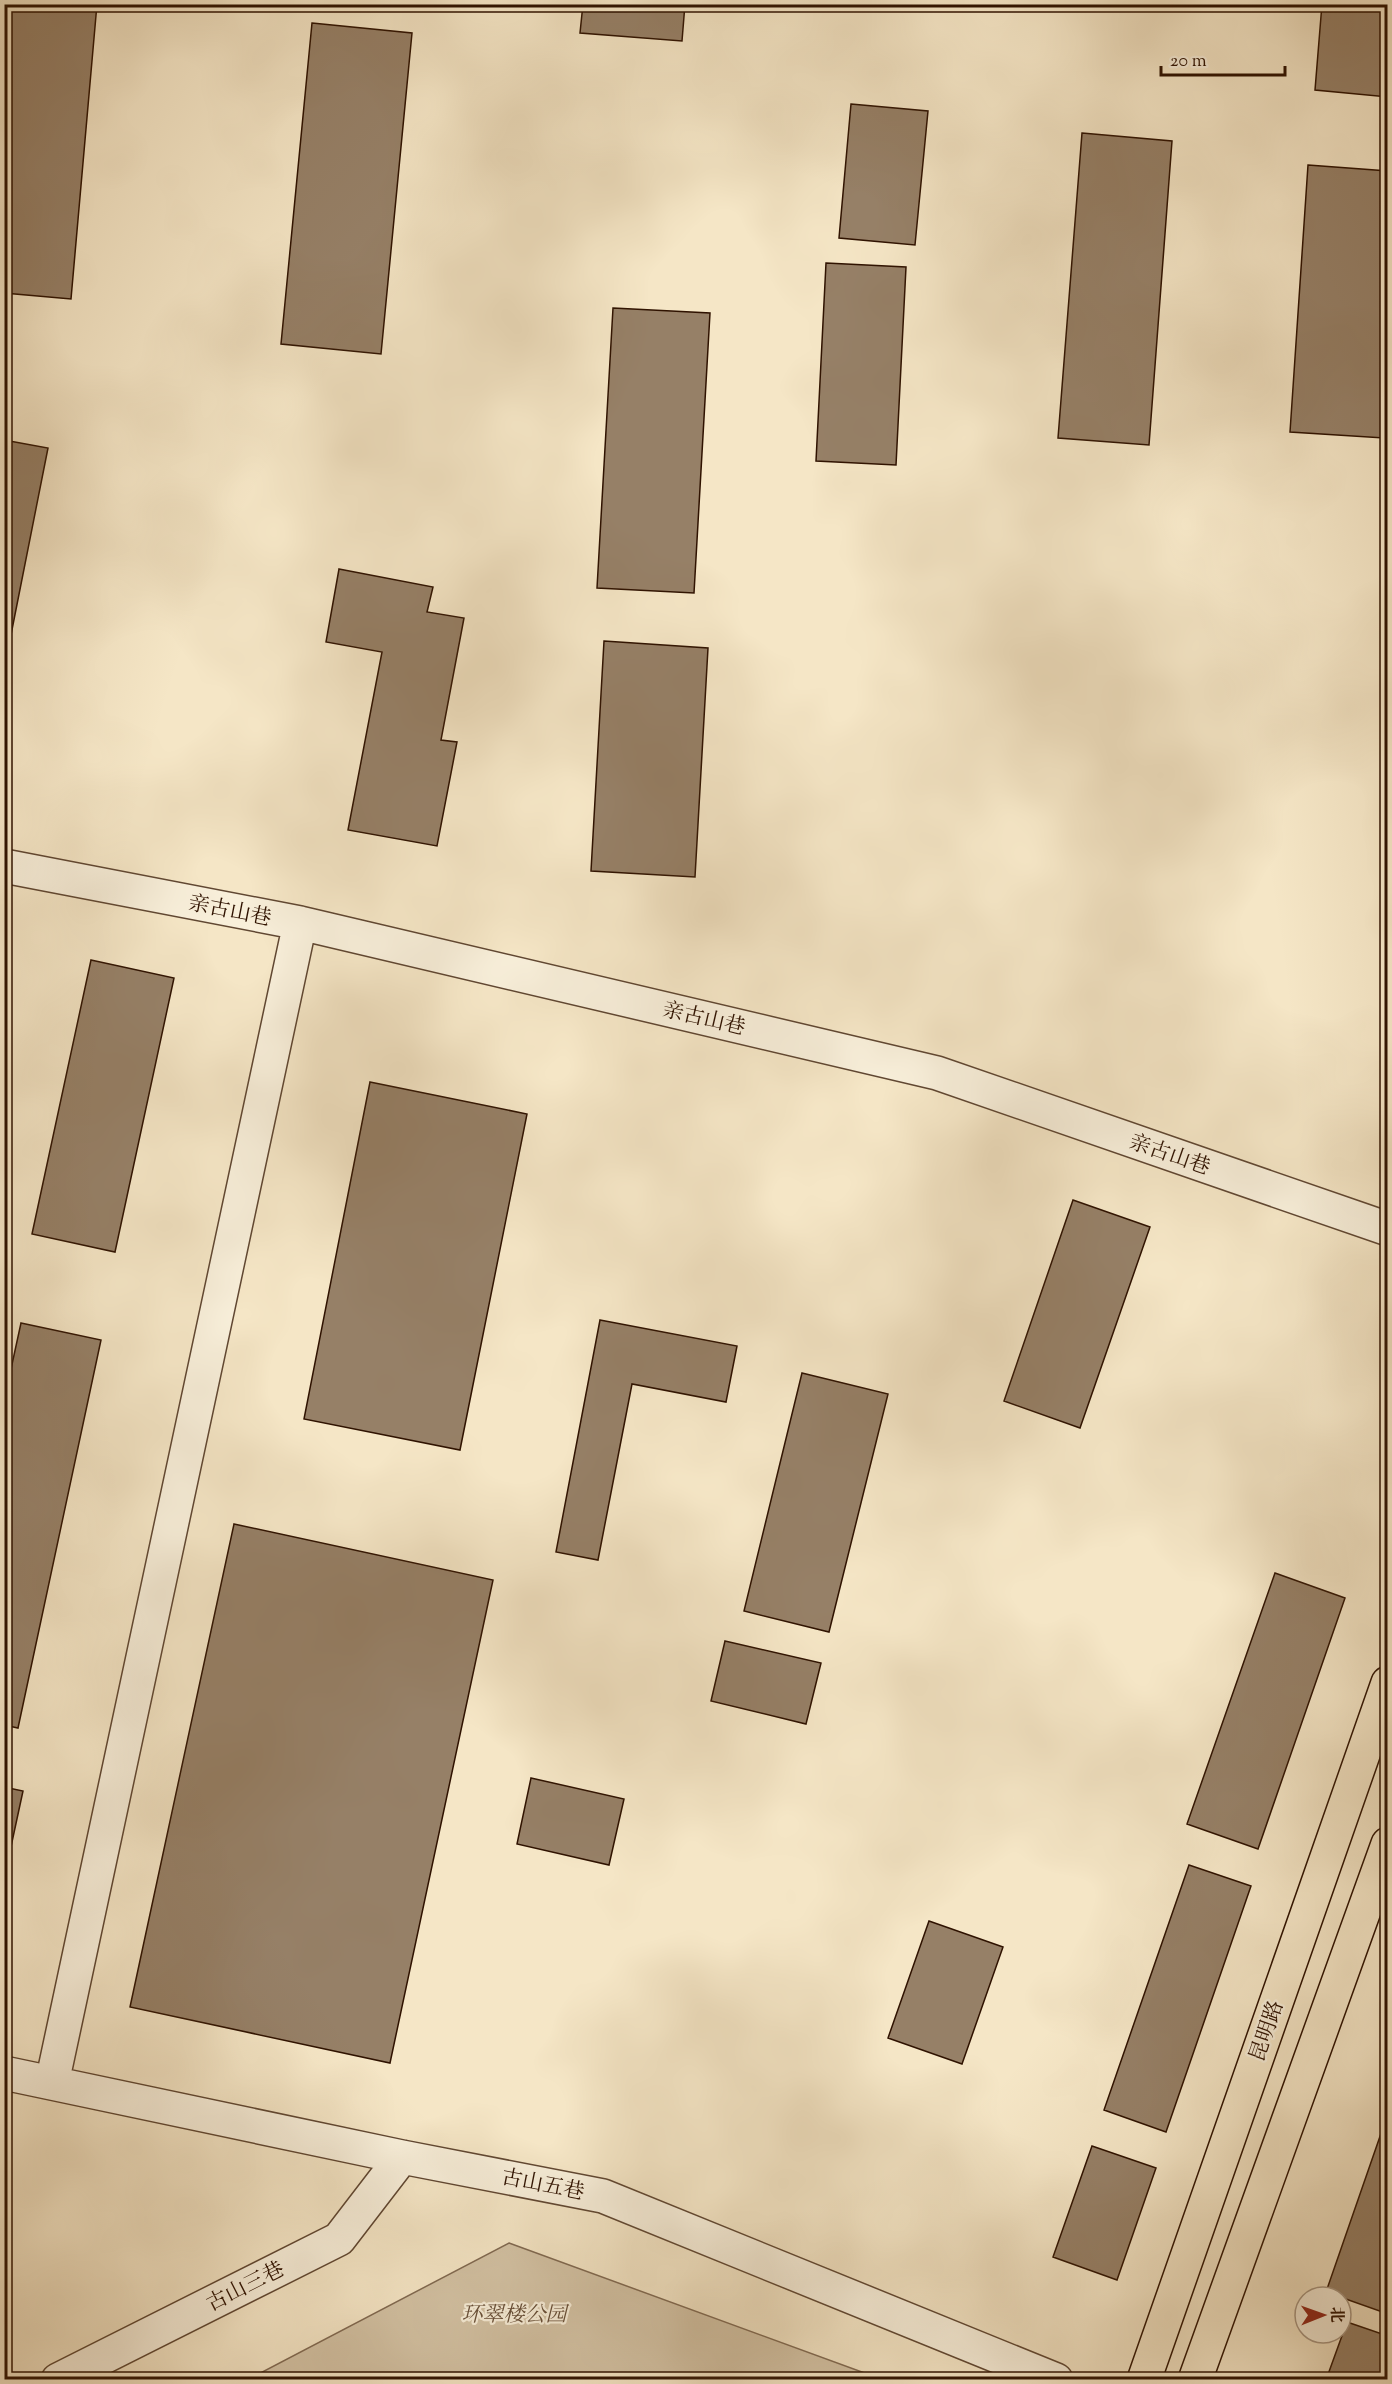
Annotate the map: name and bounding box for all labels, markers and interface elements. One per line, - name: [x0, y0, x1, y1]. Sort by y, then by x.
- scale bar: [1161, 39, 1286, 77]
- text: 20 m: [1170, 49, 1207, 75]
- street label: 亲古山巷: [186, 889, 274, 935]
- street label: 亲古山巷: [659, 996, 748, 1044]
- street label: 亲古山巷: [1125, 1128, 1214, 1184]
- street label: 昆明路: [1243, 1997, 1292, 2066]
- street label: 古山五巷: [499, 2163, 587, 2209]
- street label: 古山三巷: [202, 2255, 290, 2320]
- north arrow: [1293, 2285, 1353, 2345]
- park label: 环翠楼公园: [462, 2301, 569, 2331]
- text: 北: [1324, 2307, 1347, 2323]

